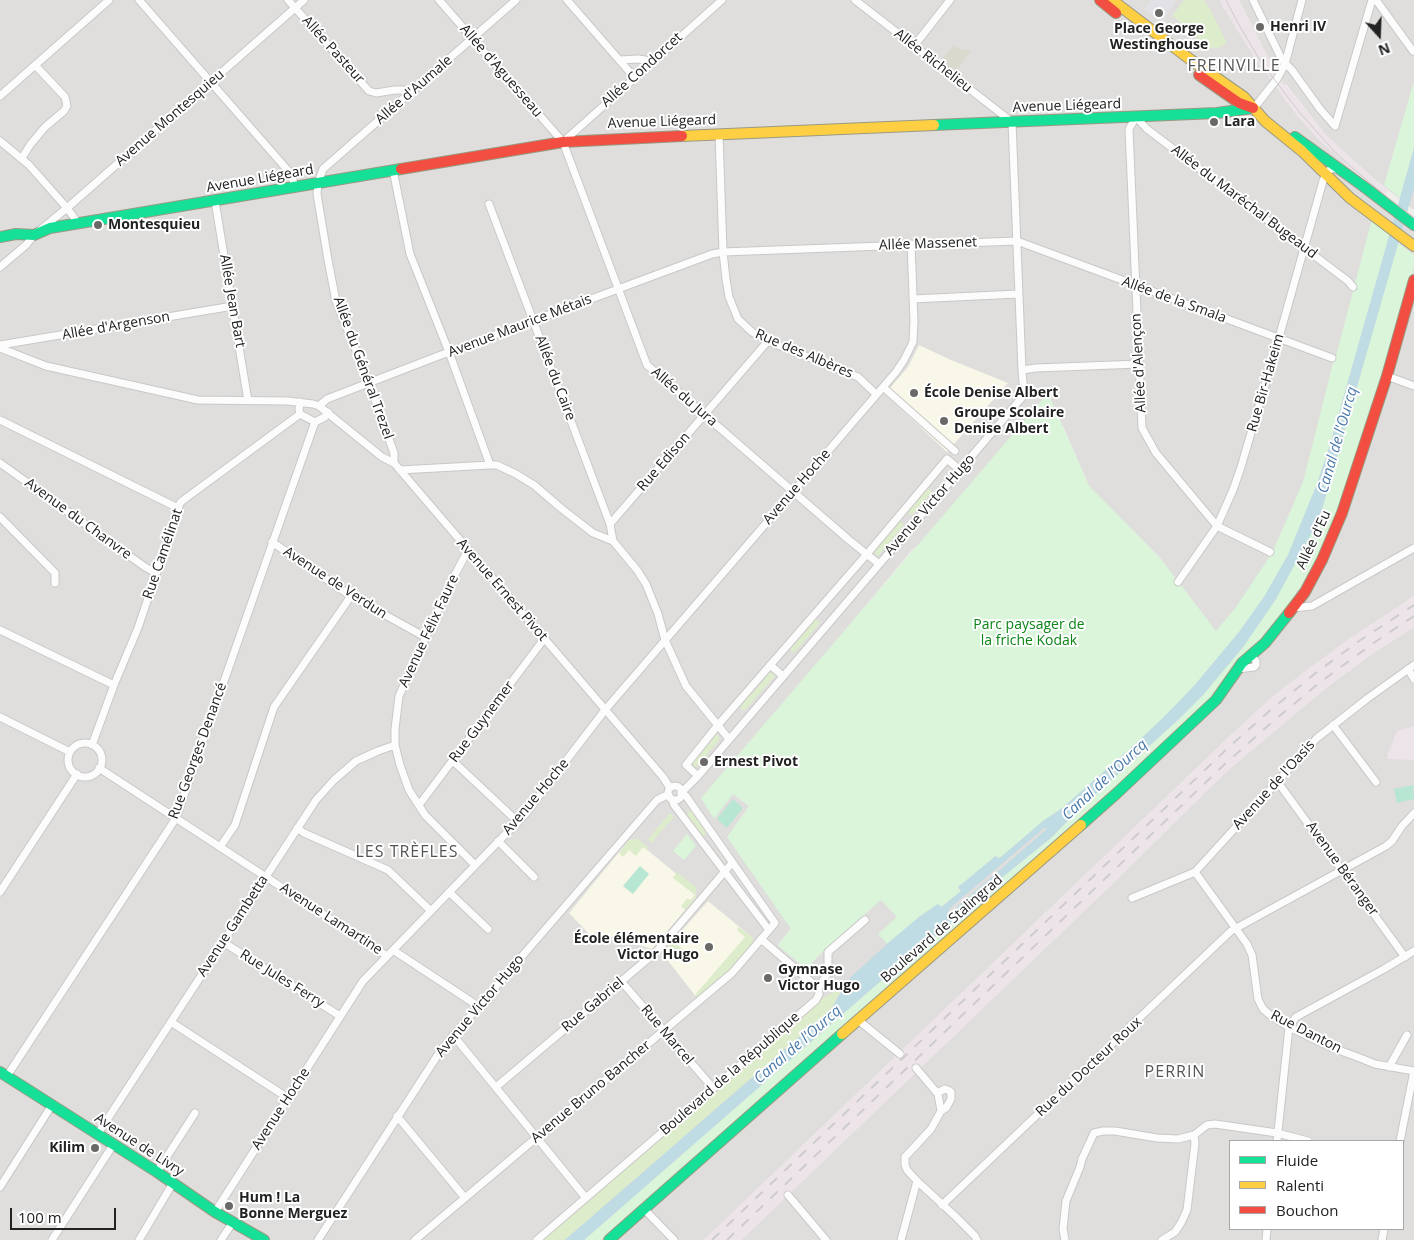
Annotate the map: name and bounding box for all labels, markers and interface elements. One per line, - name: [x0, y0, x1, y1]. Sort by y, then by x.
- marker: Place George Westinghouse: [1153, 7, 1165, 19]
- north arrow: [1354, 10, 1404, 60]
- street label: Allée Pasteur: [298, 13, 368, 87]
- place label: Henri IV: [1270, 19, 1326, 35]
- street label: Allée d'Aguesseau: [456, 21, 546, 121]
- place label: Place George Westinghouse: [1110, 21, 1208, 54]
- marker: Henri IV: [1254, 21, 1266, 33]
- street label: Allée Richelieu: [891, 25, 975, 97]
- street label: Allée Condorcet: [598, 29, 686, 111]
- text: N: [1376, 39, 1393, 60]
- street label: Allée d'Aumale: [372, 52, 456, 128]
- district label: FREINVILLE: [1186, 56, 1282, 76]
- street label: Avenue Montesquieu: [112, 66, 228, 170]
- street label: Avenue Liégeard: [1012, 96, 1122, 116]
- street label: Avenue Liégeard: [607, 112, 717, 132]
- place label: Lara: [1224, 114, 1255, 130]
- marker: Lara: [1208, 116, 1220, 128]
- street label: Allée du Maréchal Bugeaud: [1168, 142, 1320, 262]
- street label: Avenue Liégeard: [205, 161, 315, 197]
- place label: Montesquieu: [108, 217, 200, 233]
- marker: Montesquieu: [92, 219, 104, 231]
- street label: Allée Massenet: [879, 234, 977, 254]
- street label: Allée Jean Bart: [216, 253, 248, 349]
- street label: Allée de la Smala: [1119, 273, 1229, 327]
- street label: Avenue Maurice Métais: [446, 291, 594, 361]
- street label: Allée du Général Trezel: [329, 294, 397, 442]
- street label: Allée d'Argenson: [61, 308, 171, 344]
- street label: Allée d'Alençon: [1128, 313, 1150, 413]
- street label: Rue des Albères: [753, 326, 855, 382]
- street label: Rue Bir-Hakeim: [1244, 332, 1288, 434]
- street label: Allée du Caire: [531, 333, 579, 423]
- street label: Allée du Jura: [648, 364, 720, 430]
- place label: École Denise Albert: [924, 385, 1058, 401]
- water label: Canal de l'Ourcq: [1314, 385, 1362, 495]
- marker: École Denise Albert: [908, 387, 920, 399]
- place label: Groupe Scolaire Denise Albert: [954, 405, 1064, 438]
- marker: Groupe Scolaire Denise Albert: [938, 415, 950, 427]
- street label: Rue Edison: [634, 429, 694, 495]
- street label: Avenue Hoche: [760, 446, 834, 528]
- street label: Avenue Victor Hugo: [881, 451, 979, 559]
- street label: Avenue du Chanvre: [21, 475, 135, 563]
- street label: Rue Camélinat: [140, 507, 186, 601]
- street label: Allée d'Eu: [1293, 508, 1335, 572]
- street label: Avenue Ernest Pivot: [453, 535, 551, 645]
- street label: Avenue de Verdun: [280, 543, 390, 623]
- street label: Avenue Félix Faure: [395, 572, 463, 690]
- park label: Parc paysager de la friche Kodak: [973, 617, 1085, 650]
- street label: Rue Guynemer: [446, 678, 518, 766]
- street label: Rue Georges Denancé: [165, 680, 231, 822]
- water label: Canal de l'Ourcq: [1059, 736, 1151, 824]
- street label: Avenue de l'Oasis: [1229, 737, 1319, 833]
- place label: Ernest Pivot: [714, 754, 798, 770]
- street label: Avenue Hoche: [499, 755, 573, 839]
- marker: Ernest Pivot: [698, 756, 710, 768]
- street label: Avenue Béranger: [1302, 819, 1382, 919]
- district label: LES TRÈFLES: [354, 842, 460, 862]
- street label: Boulevard de Stalingrad: [878, 871, 1006, 987]
- street label: Avenue Gambetta: [194, 872, 272, 980]
- street label: Avenue Lamartine: [277, 880, 385, 958]
- place label: École élémentaire Victor Hugo: [574, 931, 699, 964]
- marker: École élémentaire Victor Hugo: [703, 941, 715, 953]
- street label: Rue Jules Ferry: [237, 946, 327, 1012]
- street label: Avenue Victor Hugo: [432, 951, 528, 1061]
- place label: Gymnase Victor Hugo: [778, 962, 860, 994]
- marker: Gymnase Victor Hugo: [762, 972, 774, 984]
- street label: Rue Gabriel: [559, 974, 627, 1036]
- street label: Rue Marcel: [637, 1002, 697, 1068]
- water label: Canal de l'Ourcq: [751, 1002, 845, 1088]
- street label: Rue Danton: [1268, 1007, 1344, 1057]
- street label: Boulevard de la République: [657, 1009, 803, 1139]
- street label: Rue du Docteur Roux: [1033, 1014, 1145, 1120]
- street label: Avenue Bruno Bancher: [528, 1037, 654, 1147]
- district label: PERRIN: [1144, 1062, 1206, 1082]
- street label: Avenue Hoche: [248, 1065, 314, 1153]
- street label: Avenue de Livry: [91, 1110, 187, 1180]
- place label: Kilim: [49, 1140, 85, 1156]
- legend: [1229, 1140, 1404, 1230]
- marker: Kilim: [89, 1142, 101, 1154]
- text: Fluide: [1276, 1150, 1318, 1170]
- text: Ralenti: [1276, 1175, 1324, 1195]
- place label: Hum ! La Bonne Merguez: [239, 1190, 347, 1222]
- scale bar: [12, 1198, 119, 1230]
- marker: Hum ! La Bonne Merguez: [223, 1200, 235, 1212]
- text: Bouchon: [1276, 1200, 1339, 1220]
- text: 100 m: [18, 1207, 62, 1227]

